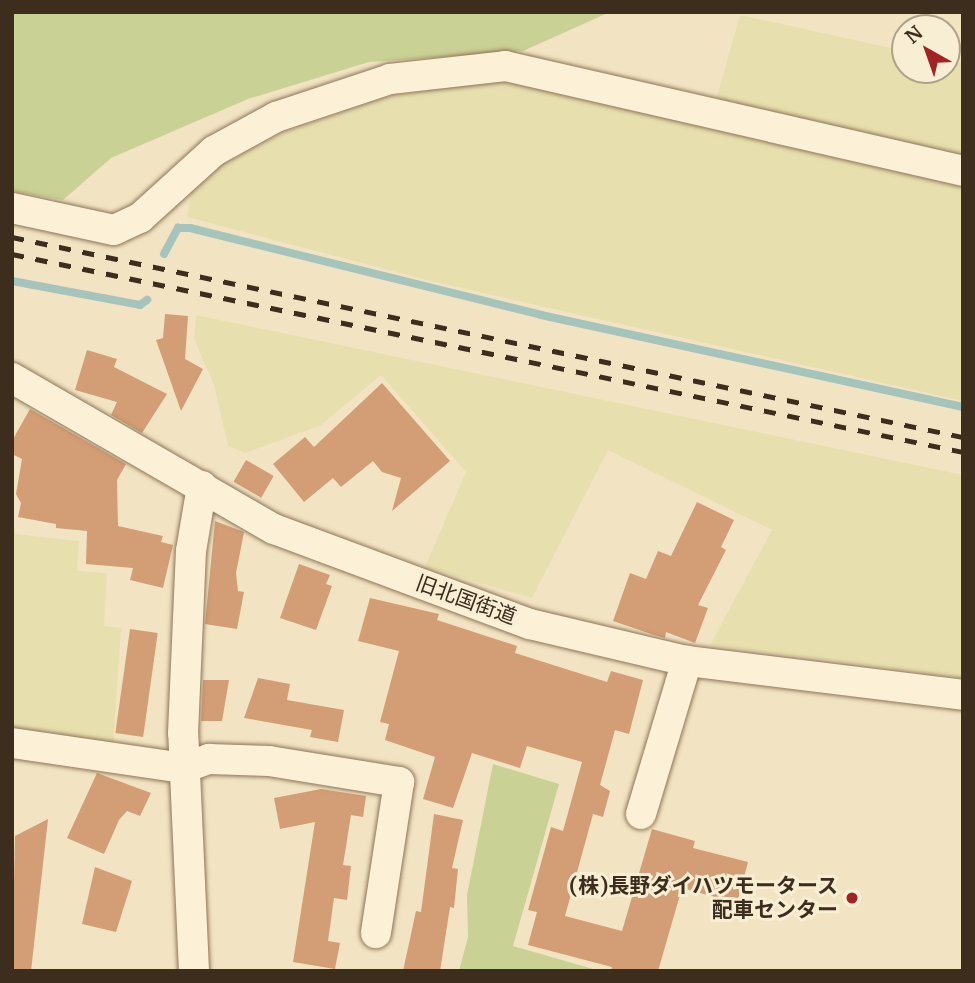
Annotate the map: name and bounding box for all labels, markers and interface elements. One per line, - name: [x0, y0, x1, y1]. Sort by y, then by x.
- north arrow: [891, 14, 961, 84]
- text: N: [900, 20, 927, 48]
- street label: 旧北国街道: [412, 570, 520, 630]
- place label: (株)長野ダイハツモータース 配車センター: [567, 873, 838, 923]
- marker: (株)長野ダイハツモータース 配車センター: [844, 890, 860, 906]

